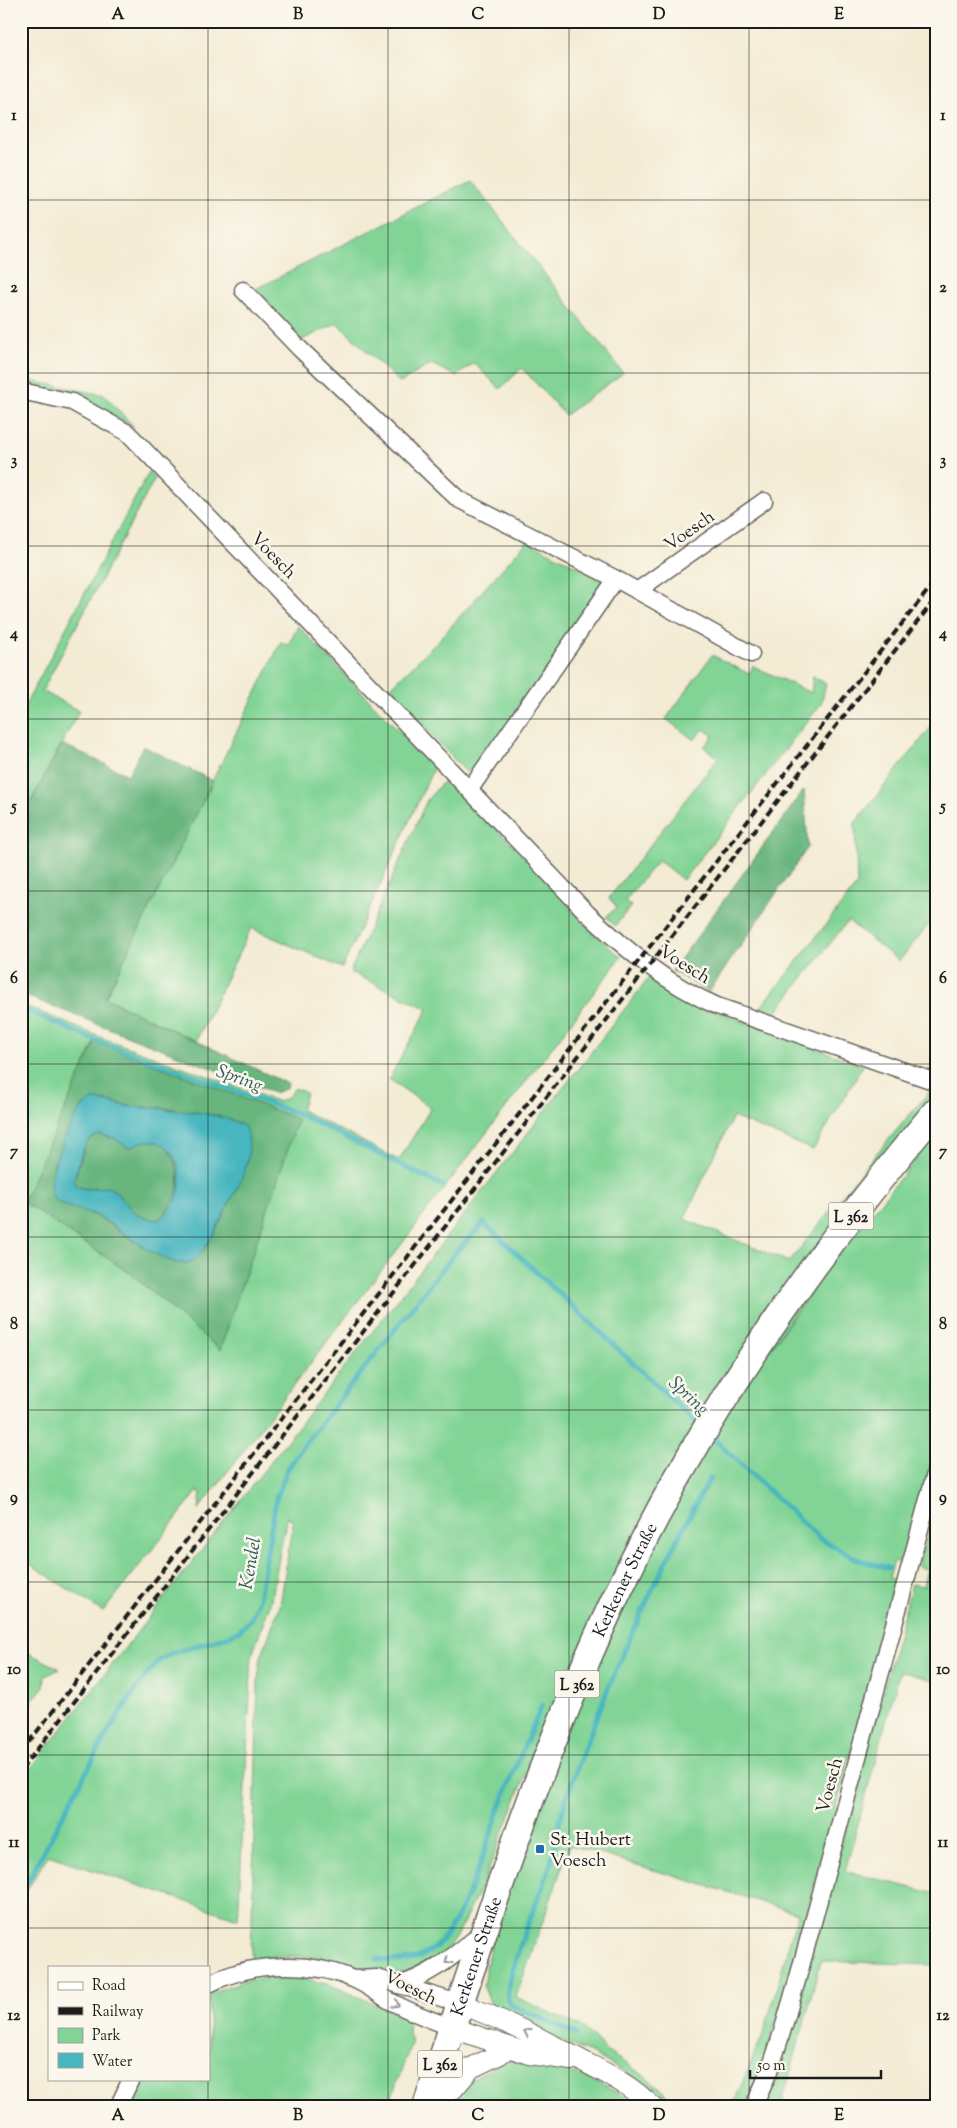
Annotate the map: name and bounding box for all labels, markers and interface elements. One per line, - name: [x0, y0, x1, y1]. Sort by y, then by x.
- text: A: [112, 4, 125, 27]
- text: B: [293, 4, 303, 27]
- text: C: [472, 4, 485, 27]
- text: D: [653, 4, 666, 27]
- text: E: [834, 4, 844, 27]
- text: 1: [11, 105, 17, 128]
- text: 1: [940, 105, 946, 128]
- text: 2: [10, 277, 18, 300]
- text: 2: [939, 277, 947, 300]
- text: 3: [11, 450, 18, 473]
- text: 3: [940, 450, 947, 473]
- street label: Voesch: [659, 504, 721, 559]
- street label: Voesch: [244, 527, 302, 586]
- text: 4: [9, 623, 18, 646]
- text: 4: [938, 623, 947, 646]
- text: 5: [9, 796, 17, 819]
- text: 5: [938, 796, 946, 819]
- street label: Voesch: [653, 940, 715, 992]
- text: 6: [10, 968, 18, 991]
- text: 6: [939, 968, 947, 991]
- water label: Spring: [212, 1059, 266, 1100]
- text: 7: [10, 1141, 19, 1164]
- text: 7: [939, 1141, 948, 1164]
- road number: L 362: [828, 1202, 874, 1230]
- text: 8: [10, 1314, 18, 1337]
- text: 8: [939, 1314, 947, 1337]
- water label: Spring: [662, 1371, 715, 1423]
- text: 9: [10, 1487, 18, 1510]
- text: 9: [939, 1487, 947, 1510]
- street label: Kerkener Straße: [588, 1519, 665, 1642]
- water label: Kendel: [234, 1535, 269, 1592]
- text: 10: [7, 1659, 21, 1682]
- text: 10: [936, 1659, 950, 1682]
- road number: L 362: [554, 1670, 600, 1698]
- street label: Voesch: [811, 1754, 851, 1816]
- place label: St. Hubert Voesch: [550, 1828, 631, 1875]
- text: 11: [9, 1832, 20, 1855]
- text: 11: [938, 1832, 949, 1855]
- marker: St. Hubert Voesch: [534, 1843, 546, 1855]
- street label: Kerkener Straße: [446, 1893, 510, 2020]
- one-way arrow: [445, 1955, 454, 1963]
- street label: Voesch: [379, 1964, 442, 2013]
- legend: [48, 1966, 210, 2080]
- text: Road: [92, 1976, 126, 1997]
- one-way arrow: [390, 1998, 399, 2008]
- text: Railway: [92, 2002, 144, 2023]
- text: 12: [8, 2005, 21, 2028]
- text: 12: [937, 2005, 950, 2028]
- text: Park: [92, 2026, 121, 2047]
- one-way arrow: [523, 2028, 532, 2038]
- scale bar: [750, 2048, 881, 2080]
- road number: L 362: [418, 2050, 462, 2078]
- text: Water: [92, 2052, 133, 2073]
- text: 50 m: [756, 2056, 786, 2077]
- text: A: [112, 2105, 125, 2128]
- text: B: [293, 2105, 303, 2128]
- text: C: [472, 2105, 485, 2128]
- text: D: [653, 2105, 666, 2128]
- text: E: [834, 2105, 844, 2128]

